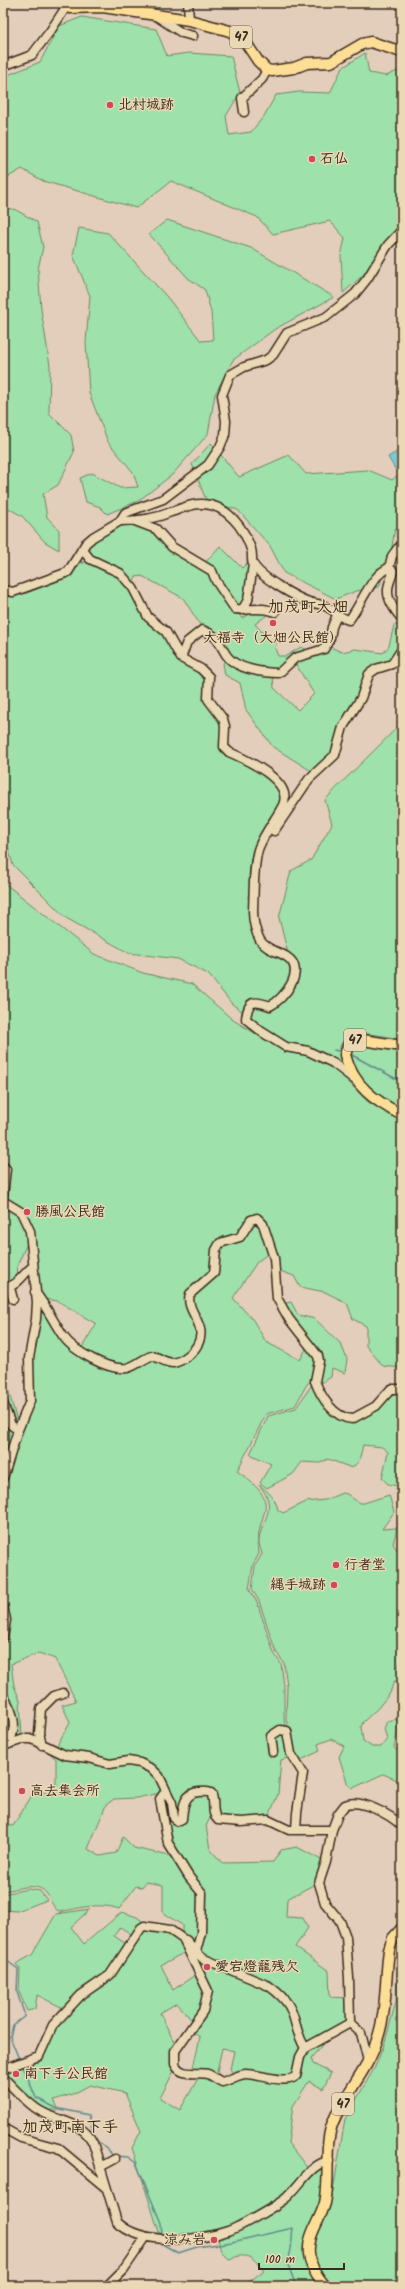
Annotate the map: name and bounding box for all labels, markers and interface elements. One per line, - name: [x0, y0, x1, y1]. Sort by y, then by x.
- road number: 47: [230, 26, 252, 48]
- place label: 北村城跡: [118, 94, 174, 116]
- marker: 北村城跡: [105, 100, 115, 110]
- place label: 石仏: [320, 148, 348, 170]
- marker: 石仏: [307, 154, 317, 164]
- district label: 加茂町大畑: [268, 595, 348, 620]
- marker: 大福寺（大畑公民館）: [268, 618, 278, 628]
- place label: 大福寺（大畑公民館）: [203, 627, 343, 649]
- road number: 47: [344, 1029, 366, 1051]
- place label: 勝風公民館: [35, 1201, 105, 1223]
- marker: 勝風公民館: [22, 1207, 32, 1217]
- place label: 行者堂: [344, 1554, 386, 1576]
- marker: 行者堂: [331, 1560, 341, 1570]
- place label: 縄手城跡: [270, 1574, 326, 1596]
- marker: 縄手城跡: [329, 1580, 339, 1590]
- place label: 高去集会所: [30, 1780, 100, 1802]
- marker: 高去集会所: [17, 1786, 27, 1796]
- place label: 愛宕燈籠残欠: [215, 1956, 299, 1978]
- marker: 愛宕燈籠残欠: [202, 1962, 212, 1972]
- place label: 南下手公民館: [24, 2063, 108, 2085]
- marker: 南下手公民館: [11, 2069, 21, 2079]
- road number: 47: [332, 2093, 354, 2115]
- district label: 加茂町南下手: [22, 2115, 118, 2140]
- place label: 涼み岩: [164, 2229, 206, 2251]
- marker: 涼み岩: [209, 2235, 219, 2245]
- scale bar: [259, 2245, 344, 2271]
- text: 100 m: [265, 2250, 296, 2269]

